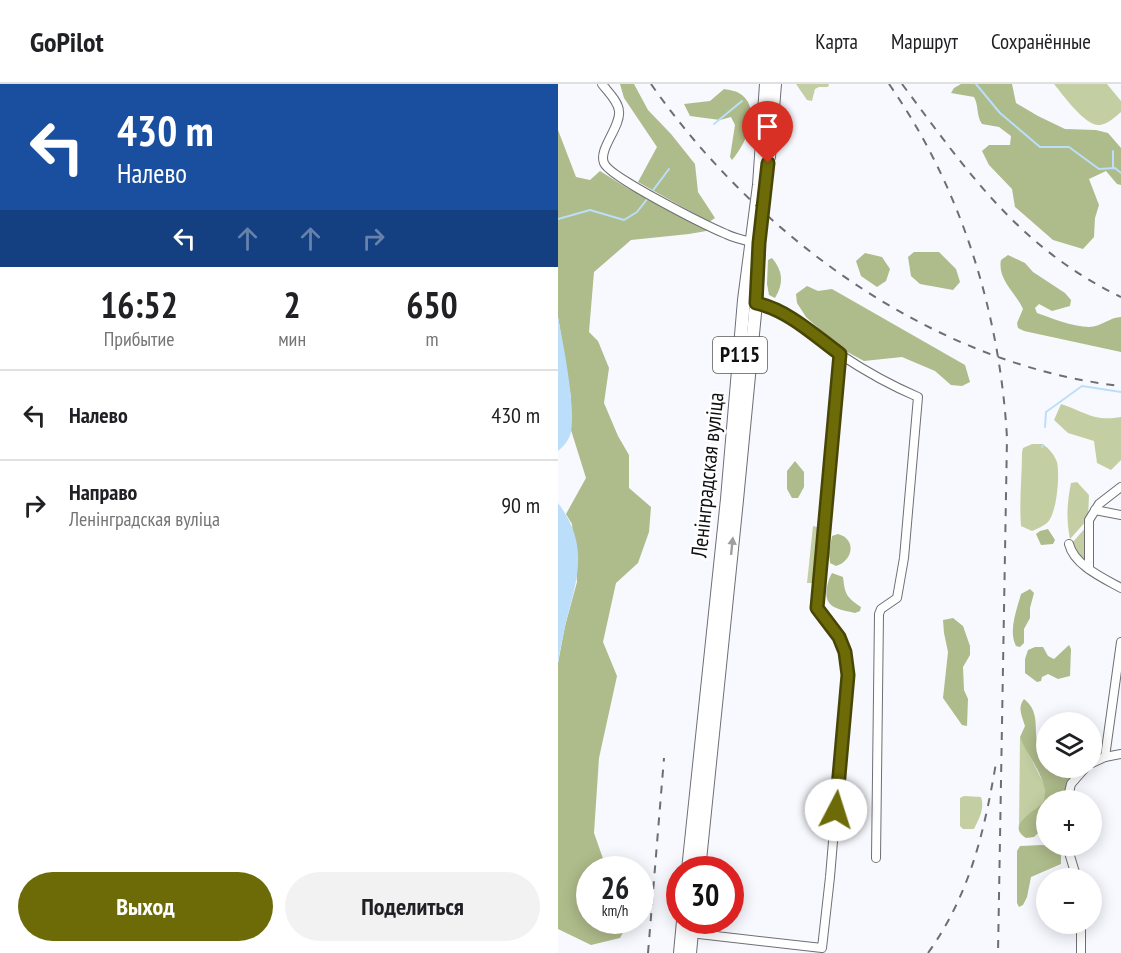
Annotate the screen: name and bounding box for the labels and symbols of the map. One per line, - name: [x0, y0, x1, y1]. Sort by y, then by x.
- pin: [742, 101, 793, 163]
- road number: Р115: [713, 337, 767, 373]
- street label: Ленінградская вуліца: [684, 391, 730, 560]
- one-way arrow: [728, 536, 737, 555]
- position arrow: [804, 778, 868, 842]
- speed limit sign: 30: [666, 856, 744, 934]

